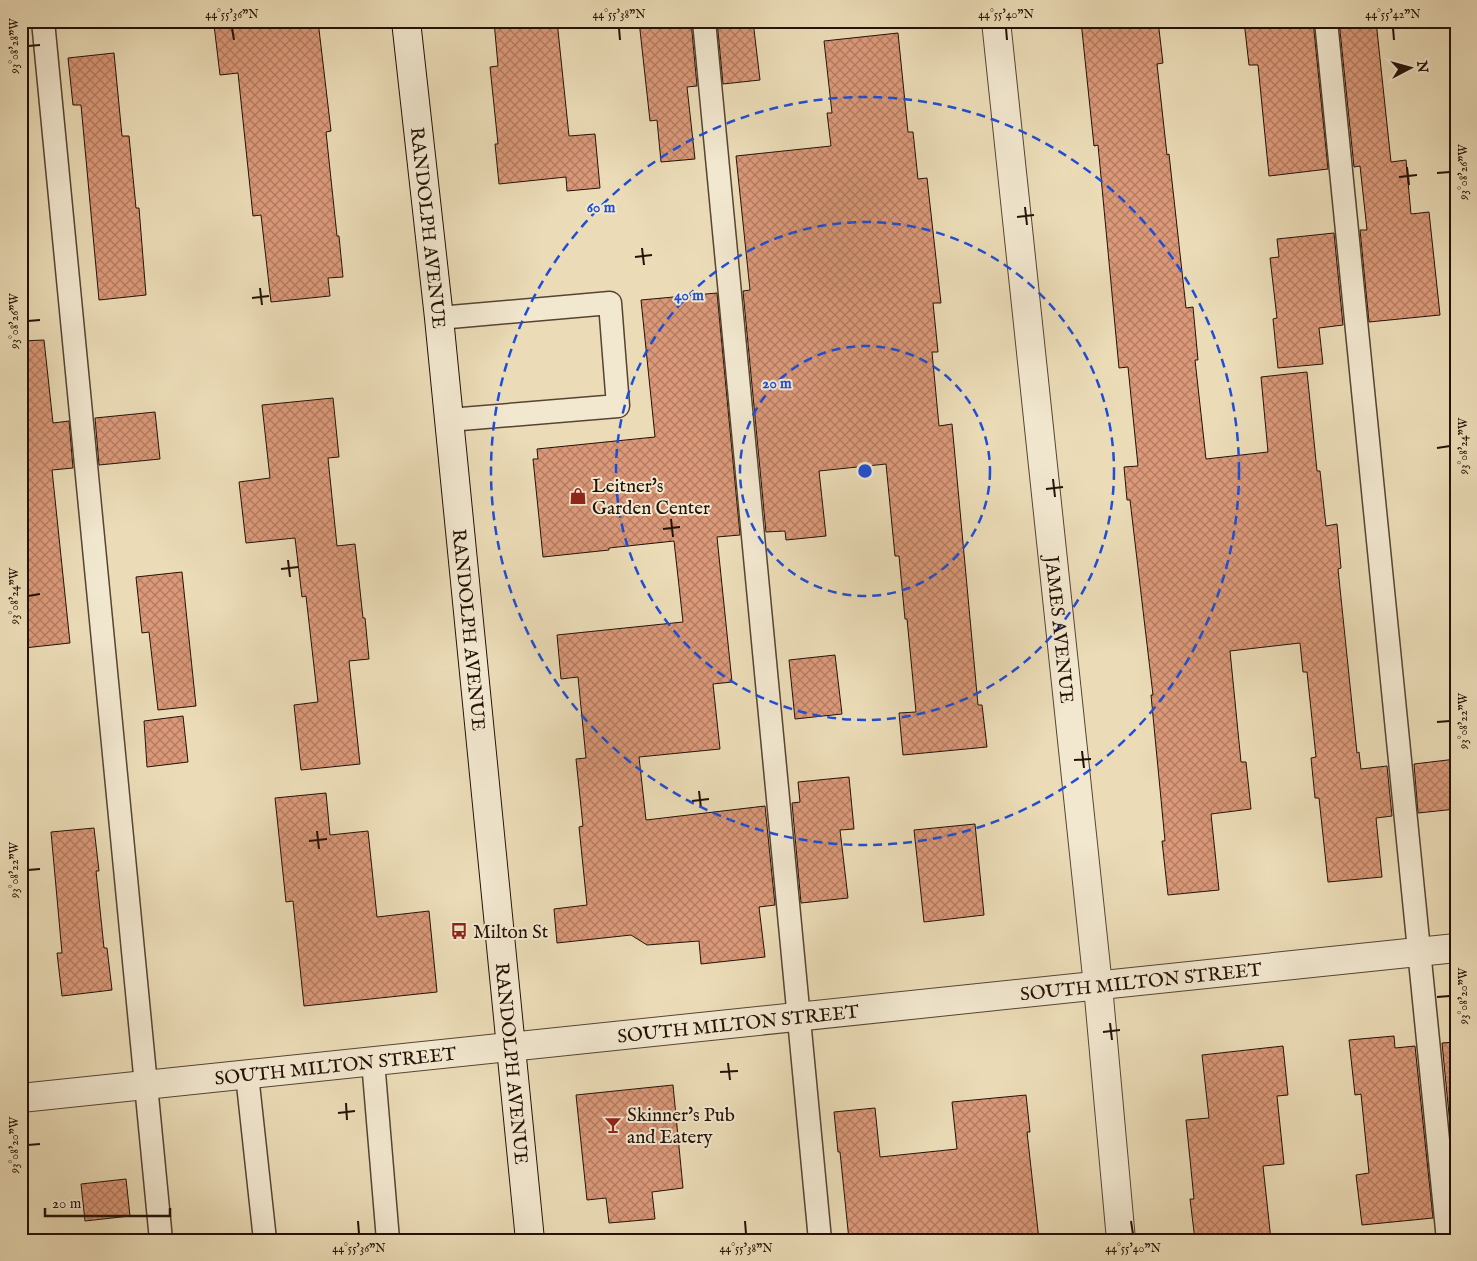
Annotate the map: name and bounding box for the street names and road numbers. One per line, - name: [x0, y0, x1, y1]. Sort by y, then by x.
- street label: RANDOLPH AVENUE: [404, 126, 450, 330]
- street label: RANDOLPH AVENUE: [446, 528, 490, 732]
- street label: JAMES AVENUE: [1038, 553, 1078, 705]
- street label: SOUTH MILTON STREET: [1019, 958, 1263, 1007]
- street label: RANDOLPH AVENUE: [489, 962, 532, 1166]
- street label: SOUTH MILTON STREET: [616, 1000, 860, 1050]
- street label: SOUTH MILTON STREET: [213, 1043, 458, 1092]

